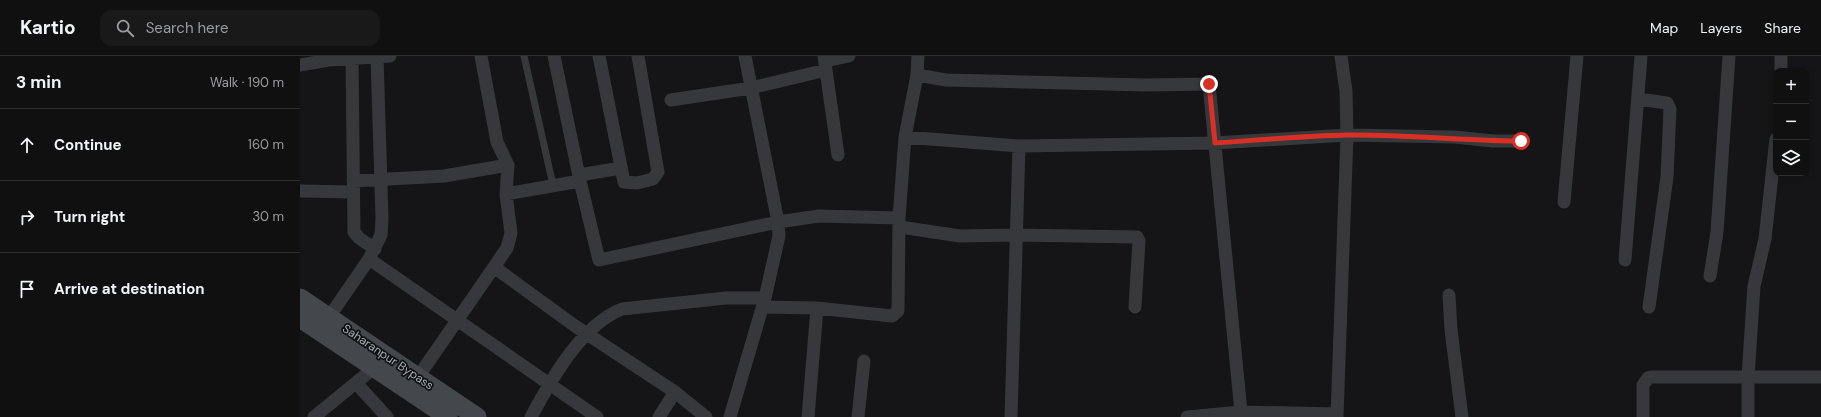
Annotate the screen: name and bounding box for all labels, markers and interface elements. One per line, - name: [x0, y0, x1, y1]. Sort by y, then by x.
- search box: [100, 10, 380, 46]
- text: Kartio: [20, 15, 76, 40]
- icon: search: [114, 17, 136, 39]
- text: Search here: [146, 18, 228, 38]
- text: Map: [1650, 19, 1678, 37]
- text: Layers: [1700, 19, 1742, 37]
- text: Share: [1764, 19, 1801, 37]
- map controls: [1773, 68, 1809, 176]
- button: +: [1773, 68, 1809, 104]
- text: 3 min: [16, 71, 61, 93]
- text: Walk · 190 m: [210, 74, 284, 91]
- route end: [1200, 75, 1218, 93]
- button: −: [1773, 104, 1809, 140]
- route start: [1512, 132, 1530, 150]
- icon: ahead: [16, 134, 38, 156]
- text: Continue: [54, 135, 122, 155]
- text: 160 m: [248, 136, 284, 153]
- button: layers: [1773, 140, 1809, 176]
- icon: right: [16, 206, 38, 228]
- text: Turn right: [54, 207, 125, 227]
- text: 30 m: [252, 208, 284, 225]
- icon: arrive: [16, 278, 38, 300]
- text: Arrive at destination: [54, 279, 205, 299]
- street label: Saharanpur Bypass: [339, 321, 437, 393]

